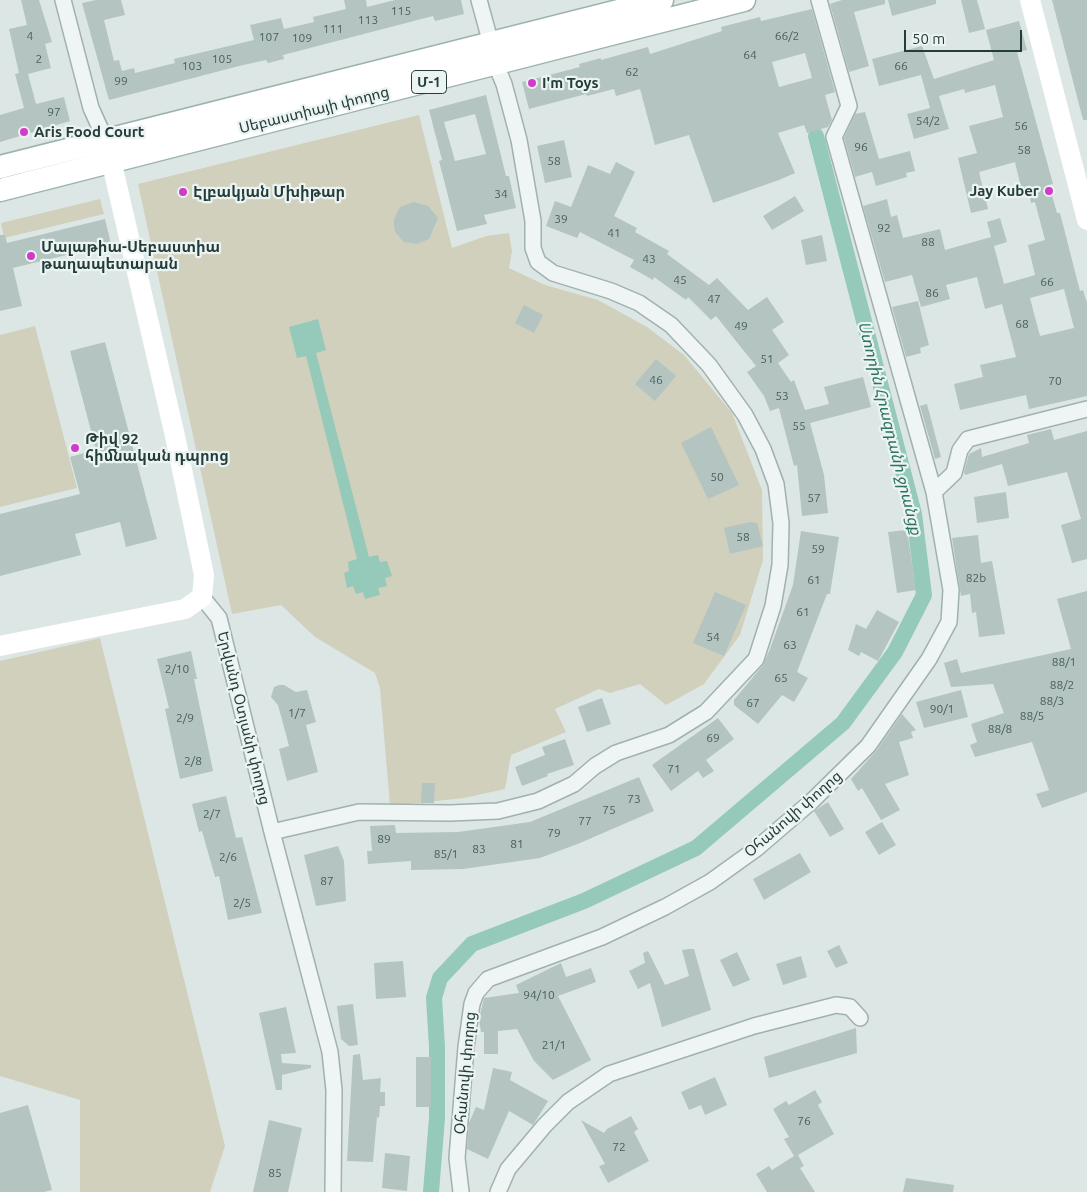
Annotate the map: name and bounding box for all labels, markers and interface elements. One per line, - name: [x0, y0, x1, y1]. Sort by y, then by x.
- house number: 115: [391, 4, 411, 18]
- house number: 113: [358, 13, 378, 27]
- scale bar: [907, 20, 1024, 52]
- house number: 111: [323, 22, 343, 36]
- house number: 4: [27, 29, 33, 43]
- house number: 66/2: [775, 29, 799, 43]
- house number: 107: [259, 30, 279, 44]
- text: 50 m: [912, 30, 945, 47]
- house number: 109: [292, 31, 312, 45]
- house number: 64: [743, 48, 757, 62]
- house number: 2: [36, 52, 42, 66]
- house number: 105: [212, 52, 232, 66]
- house number: 103: [182, 59, 202, 73]
- house number: 66: [894, 59, 908, 73]
- house number: 62: [625, 65, 639, 79]
- road number: Մ-1: [412, 70, 446, 94]
- house number: 99: [114, 74, 128, 88]
- place label: I'm Toys: [542, 74, 599, 92]
- marker: I'm Toys: [526, 77, 538, 89]
- street label: Սեբաստիայի փողոց: [237, 83, 391, 137]
- house number: 97: [47, 105, 61, 119]
- house number: 54/2: [916, 114, 940, 128]
- house number: 56: [1014, 119, 1028, 133]
- place label: Aris Food Court: [34, 123, 144, 141]
- marker: Aris Food Court: [18, 126, 30, 138]
- house number: 96: [854, 140, 868, 154]
- house number: 58: [1017, 143, 1031, 157]
- house number: 58: [547, 154, 561, 168]
- place label: Jay Kuber: [970, 182, 1039, 200]
- place label: Էլբակյան Մխիթար: [193, 183, 345, 201]
- marker: Jay Kuber: [1043, 185, 1055, 197]
- marker: Էլբակյան Մխիթար: [177, 186, 189, 198]
- house number: 34: [494, 187, 508, 201]
- house number: 39: [554, 212, 568, 226]
- house number: 92: [877, 221, 891, 235]
- house number: 41: [607, 226, 621, 240]
- house number: 88: [921, 235, 935, 249]
- place label: Մալաթիա-Սեբաստիա թաղապետարան: [41, 238, 220, 273]
- marker: Մալաթիա-Սեբաստիա թաղապետարան: [25, 250, 37, 262]
- house number: 43: [642, 252, 656, 266]
- house number: 45: [673, 273, 687, 287]
- house number: 66: [1040, 275, 1054, 289]
- house number: 86: [925, 286, 939, 300]
- house number: 47: [707, 292, 721, 306]
- house number: 68: [1015, 317, 1029, 331]
- house number: 49: [734, 319, 748, 333]
- water label: Ստորին Հրազդանի ջրանցք: [854, 319, 926, 537]
- house number: 51: [760, 352, 774, 366]
- house number: 46: [649, 373, 663, 387]
- house number: 70: [1048, 374, 1062, 388]
- house number: 53: [775, 389, 789, 403]
- house number: 55: [792, 419, 806, 433]
- place label: Թիվ 92 հիմնական դպրոց: [85, 430, 229, 465]
- marker: Թիվ 92 հիմնական դպրոց: [69, 442, 81, 454]
- house number: 50: [710, 470, 724, 484]
- house number: 57: [807, 491, 821, 505]
- house number: 58: [736, 530, 750, 544]
- house number: 59: [811, 542, 825, 556]
- house number: 82b: [966, 571, 986, 585]
- house number: 61: [807, 573, 821, 587]
- house number: 61: [796, 605, 810, 619]
- street label: Երվանդ Օտյանի փողոց: [214, 629, 274, 807]
- house number: 54: [706, 630, 720, 644]
- house number: 63: [783, 638, 797, 652]
- house number: 88/1: [1052, 655, 1076, 669]
- house number: 2/10: [165, 662, 189, 676]
- house number: 65: [774, 671, 788, 685]
- house number: 88/2: [1050, 678, 1074, 692]
- house number: 88/3: [1040, 694, 1064, 708]
- house number: 67: [746, 696, 760, 710]
- house number: 90/1: [930, 702, 954, 716]
- house number: 1/7: [288, 706, 306, 720]
- house number: 88/5: [1020, 709, 1044, 723]
- house number: 2/9: [176, 711, 194, 725]
- house number: 88/8: [988, 722, 1012, 736]
- house number: 69: [706, 731, 720, 745]
- house number: 2/8: [184, 754, 202, 768]
- house number: 71: [667, 762, 681, 776]
- street label: Օհանովի փողոց: [741, 767, 845, 861]
- house number: 73: [627, 792, 641, 806]
- house number: 75: [602, 803, 616, 817]
- house number: 2/7: [203, 807, 221, 821]
- house number: 77: [578, 814, 592, 828]
- house number: 79: [547, 826, 561, 840]
- house number: 89: [377, 832, 391, 846]
- house number: 81: [510, 837, 524, 851]
- house number: 83: [472, 842, 486, 856]
- house number: 85/1: [434, 847, 458, 861]
- house number: 2/6: [219, 850, 237, 864]
- house number: 87: [320, 874, 334, 888]
- house number: 2/5: [233, 896, 251, 910]
- house number: 94/10: [523, 988, 555, 1002]
- street label: Օհանովի փողոց: [451, 1011, 479, 1135]
- house number: 21/1: [542, 1038, 566, 1052]
- house number: 76: [797, 1114, 811, 1128]
- house number: 72: [612, 1140, 626, 1154]
- house number: 85: [268, 1166, 282, 1180]

